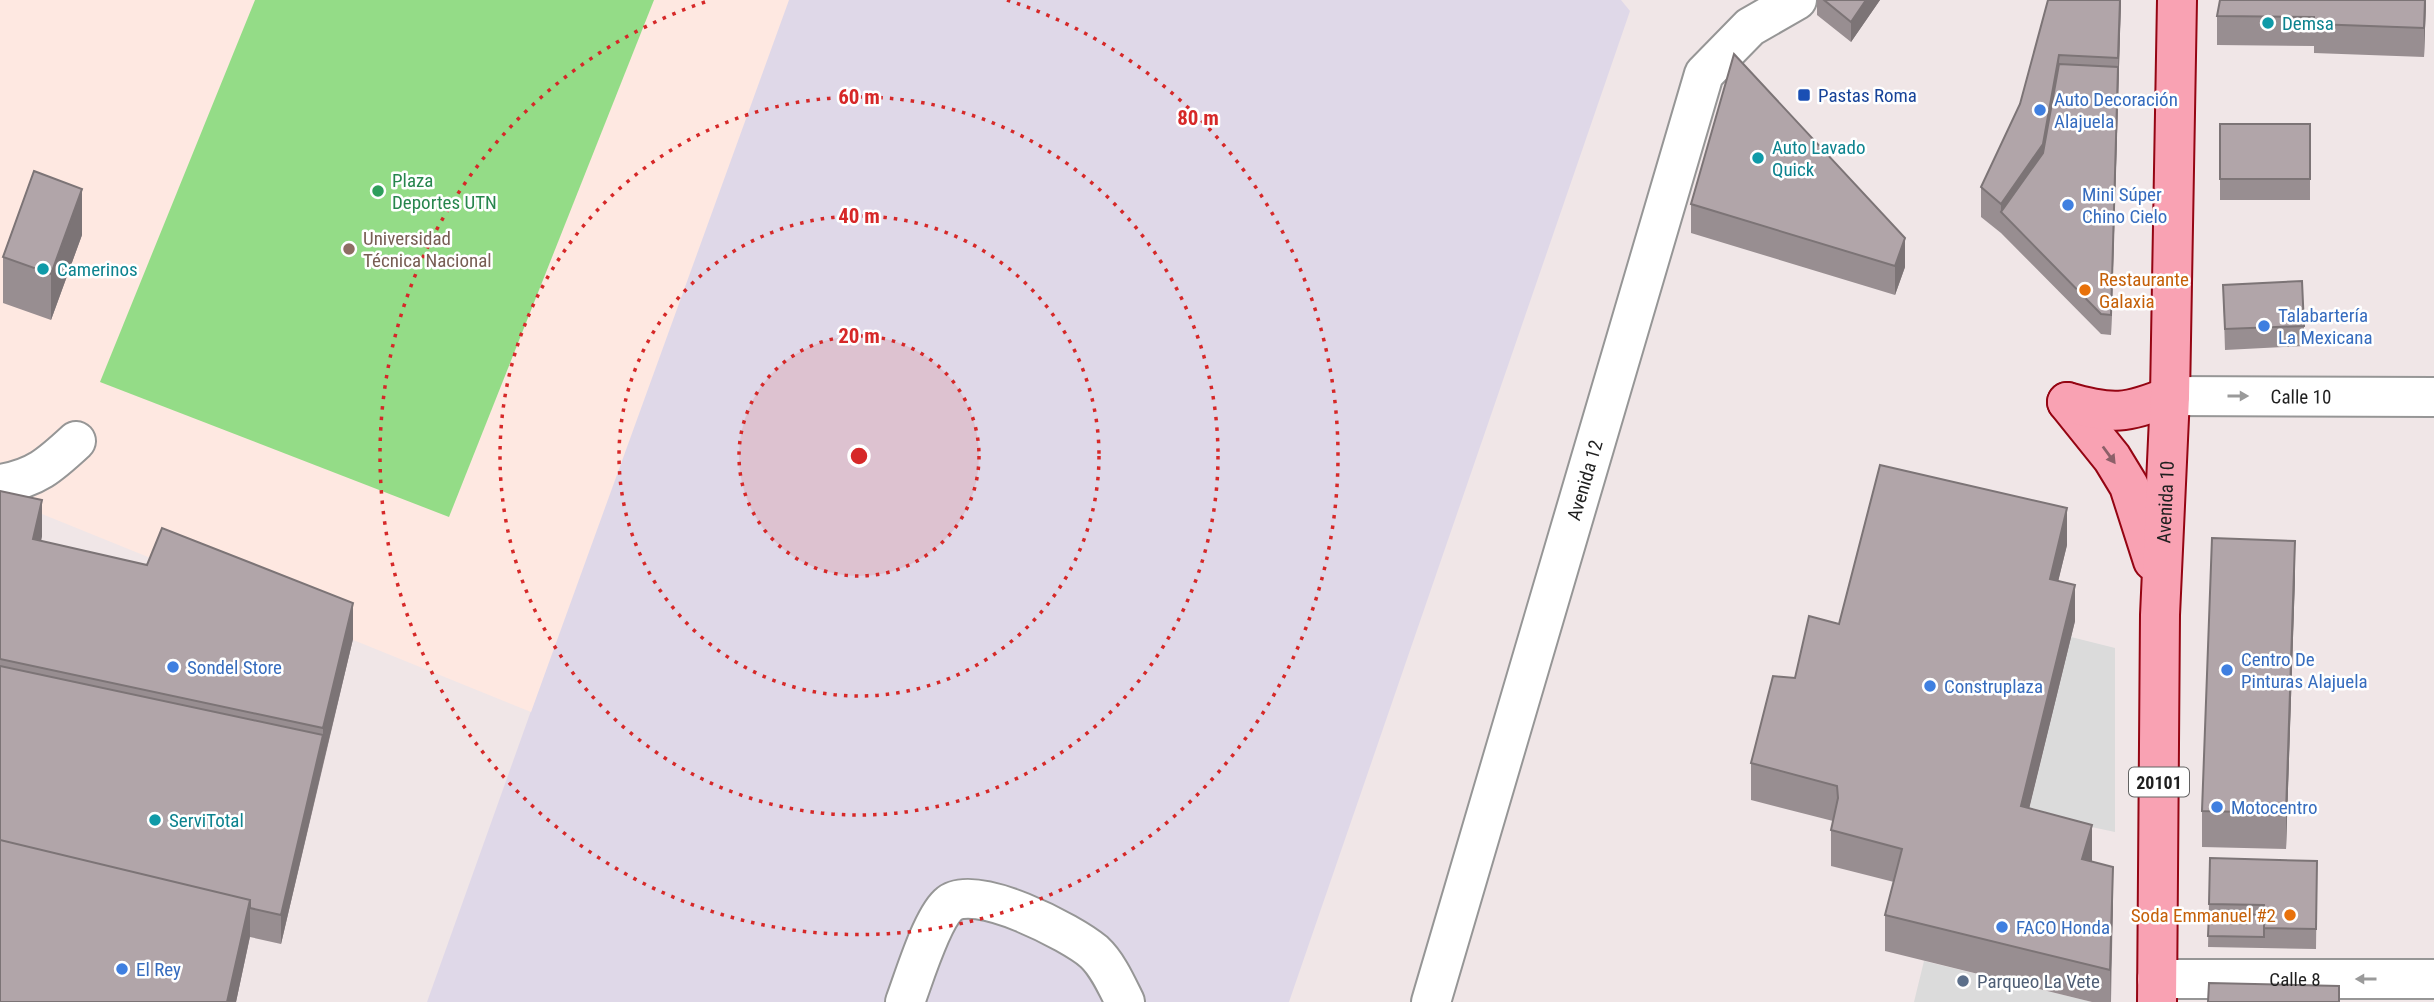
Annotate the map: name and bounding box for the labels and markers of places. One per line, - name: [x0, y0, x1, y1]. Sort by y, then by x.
- place label: Demsa: [2282, 12, 2334, 35]
- marker: Demsa: [2260, 15, 2276, 31]
- place label: Pastas Roma: [1818, 84, 1917, 107]
- marker: Pastas Roma: [1796, 87, 1812, 103]
- place label: Auto Decoración Alajuela: [2054, 88, 2178, 133]
- marker: Auto Decoración Alajuela: [2032, 102, 2048, 118]
- place label: Auto Lavado Quick: [1772, 136, 1865, 181]
- marker: Auto Lavado Quick: [1750, 150, 1766, 166]
- place label: Plaza Deportes UTN: [392, 169, 497, 214]
- marker: Plaza Deportes UTN: [370, 183, 386, 199]
- place label: Mini Súper Chino Cielo: [2082, 183, 2167, 228]
- marker: Mini Súper Chino Cielo: [2060, 197, 2076, 213]
- place label: Universidad Técnica Nacional: [363, 227, 492, 272]
- marker: Universidad Técnica Nacional: [341, 241, 357, 257]
- place label: Camerinos: [57, 258, 138, 281]
- marker: Camerinos: [35, 261, 51, 277]
- place label: Restaurante Galaxia: [2099, 268, 2189, 313]
- marker: Restaurante Galaxia: [2077, 282, 2093, 298]
- place label: Talabartería La Mexicana: [2278, 304, 2373, 349]
- marker: Talabartería La Mexicana: [2256, 318, 2272, 334]
- centre of rings: [847, 444, 871, 468]
- place label: Centro De Pinturas Alajuela: [2241, 648, 2368, 693]
- place label: Sondel Store: [187, 656, 282, 679]
- marker: Sondel Store: [165, 659, 181, 675]
- marker: Centro De Pinturas Alajuela: [2219, 662, 2235, 678]
- place label: Construplaza: [1944, 675, 2043, 698]
- marker: Construplaza: [1922, 678, 1938, 694]
- place label: Motocentro: [2231, 796, 2318, 819]
- marker: Motocentro: [2209, 799, 2225, 815]
- place label: ServiTotal: [169, 809, 244, 832]
- marker: ServiTotal: [147, 812, 163, 828]
- place label: Soda Emmanuel #2: [2131, 904, 2276, 927]
- marker: Soda Emmanuel #2: [2282, 907, 2298, 923]
- place label: FACO Honda: [2016, 916, 2110, 939]
- marker: FACO Honda: [1994, 919, 2010, 935]
- place label: El Rey: [136, 958, 181, 981]
- marker: El Rey: [114, 961, 130, 977]
- place label: Parqueo La Vete: [1977, 970, 2100, 993]
- marker: Parqueo La Vete: [1955, 973, 1971, 989]

